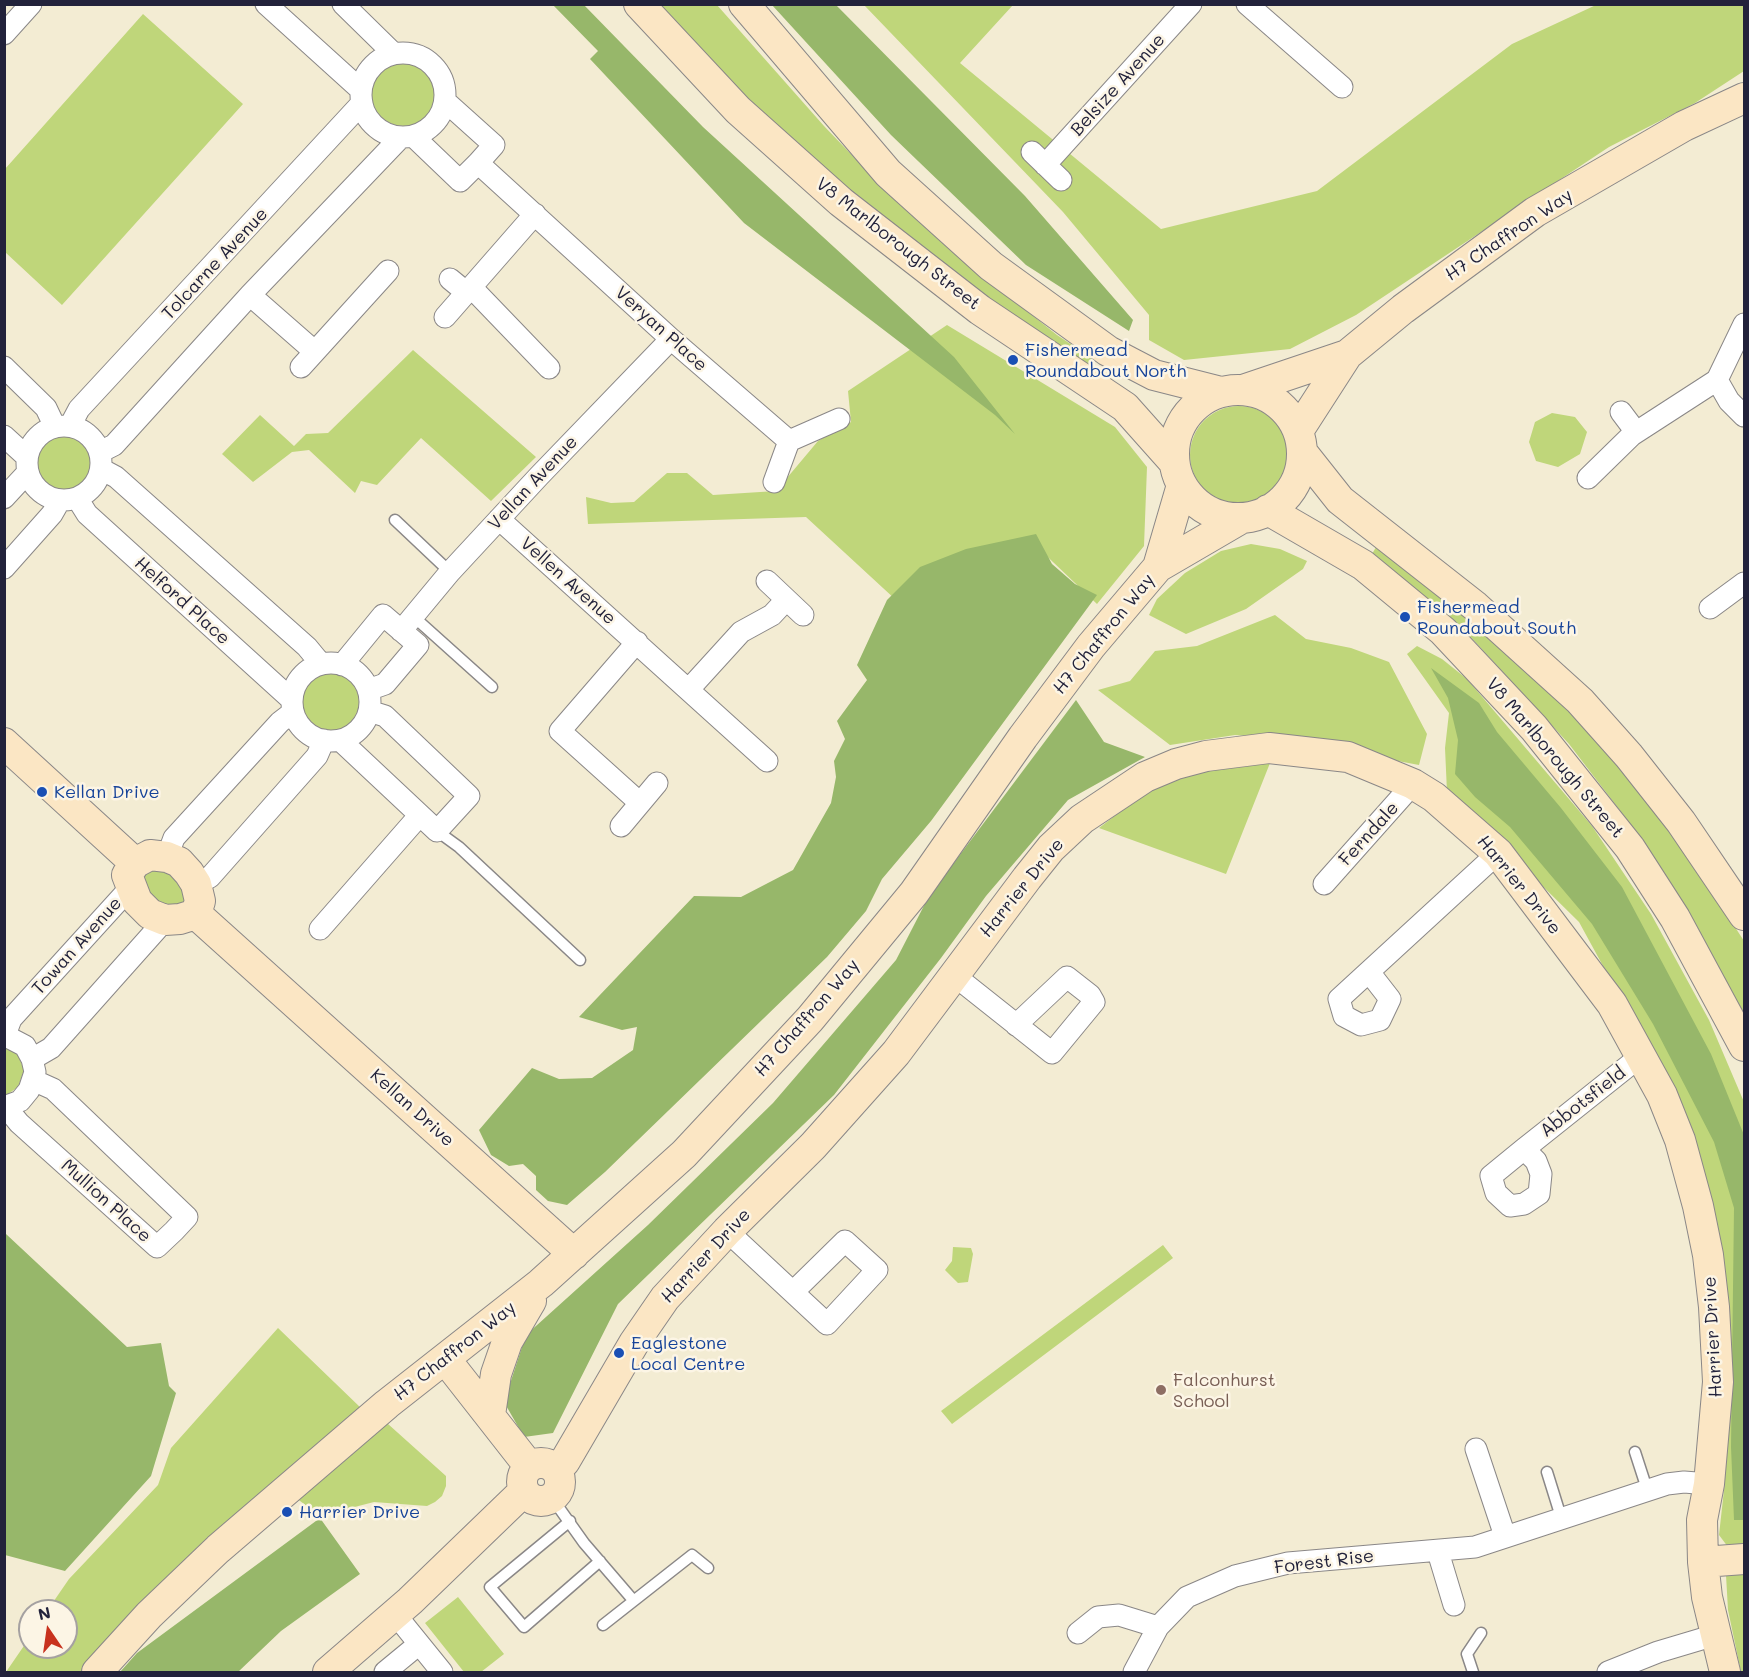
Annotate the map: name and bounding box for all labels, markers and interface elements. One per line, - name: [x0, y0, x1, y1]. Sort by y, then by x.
- street label: Belsize Avenue: [1066, 29, 1170, 141]
- street label: V8 Marlborough Street: [811, 173, 985, 315]
- street label: H7 Chaffron Way: [1441, 184, 1577, 286]
- street label: Tolcarne Avenue: [158, 204, 272, 324]
- street label: Veryan Place: [610, 282, 712, 376]
- place label: Fishermead Roundabout North: [1025, 339, 1186, 382]
- marker: Fishermead Roundabout North: [1006, 353, 1020, 367]
- street label: Vellan Avenue: [484, 431, 582, 535]
- street label: Vellen Avenue: [516, 533, 620, 629]
- street label: Helford Place: [130, 553, 234, 649]
- street label: H7 Chaffron Way: [1049, 569, 1159, 699]
- place label: Fishermead Roundabout South: [1417, 596, 1576, 638]
- marker: Fishermead Roundabout South: [1398, 610, 1412, 624]
- street label: V8 Marlborough Street: [1482, 673, 1628, 843]
- place label: Kellan Drive: [54, 781, 160, 803]
- marker: Kellan Drive: [35, 785, 49, 799]
- street label: Ferndale: [1335, 798, 1403, 870]
- street label: Harrier Drive: [1472, 831, 1566, 939]
- street label: Harrier Drive: [975, 834, 1069, 942]
- street label: Towan Avenue: [28, 893, 126, 999]
- street label: H7 Chaffron Way: [750, 955, 864, 1081]
- street label: Abbotsfield: [1536, 1062, 1630, 1142]
- street label: Kellan Drive: [366, 1065, 458, 1151]
- street label: Mullion Place: [57, 1155, 155, 1247]
- street label: Harrier Drive: [657, 1204, 755, 1308]
- street label: Harrier Drive: [1699, 1276, 1727, 1398]
- street label: H7 Chaffron Way: [390, 1297, 520, 1405]
- place label: Eaglestone Local Centre: [631, 1332, 745, 1374]
- marker: Eaglestone Local Centre: [612, 1346, 626, 1360]
- place label: Falconhurst School: [1173, 1369, 1276, 1412]
- marker: Falconhurst School: [1154, 1383, 1168, 1397]
- place label: Harrier Drive: [299, 1501, 420, 1523]
- marker: Harrier Drive: [280, 1505, 294, 1519]
- street label: Forest Rise: [1273, 1545, 1375, 1579]
- north arrow: [18, 1599, 78, 1659]
- text: N: [36, 1601, 53, 1625]

